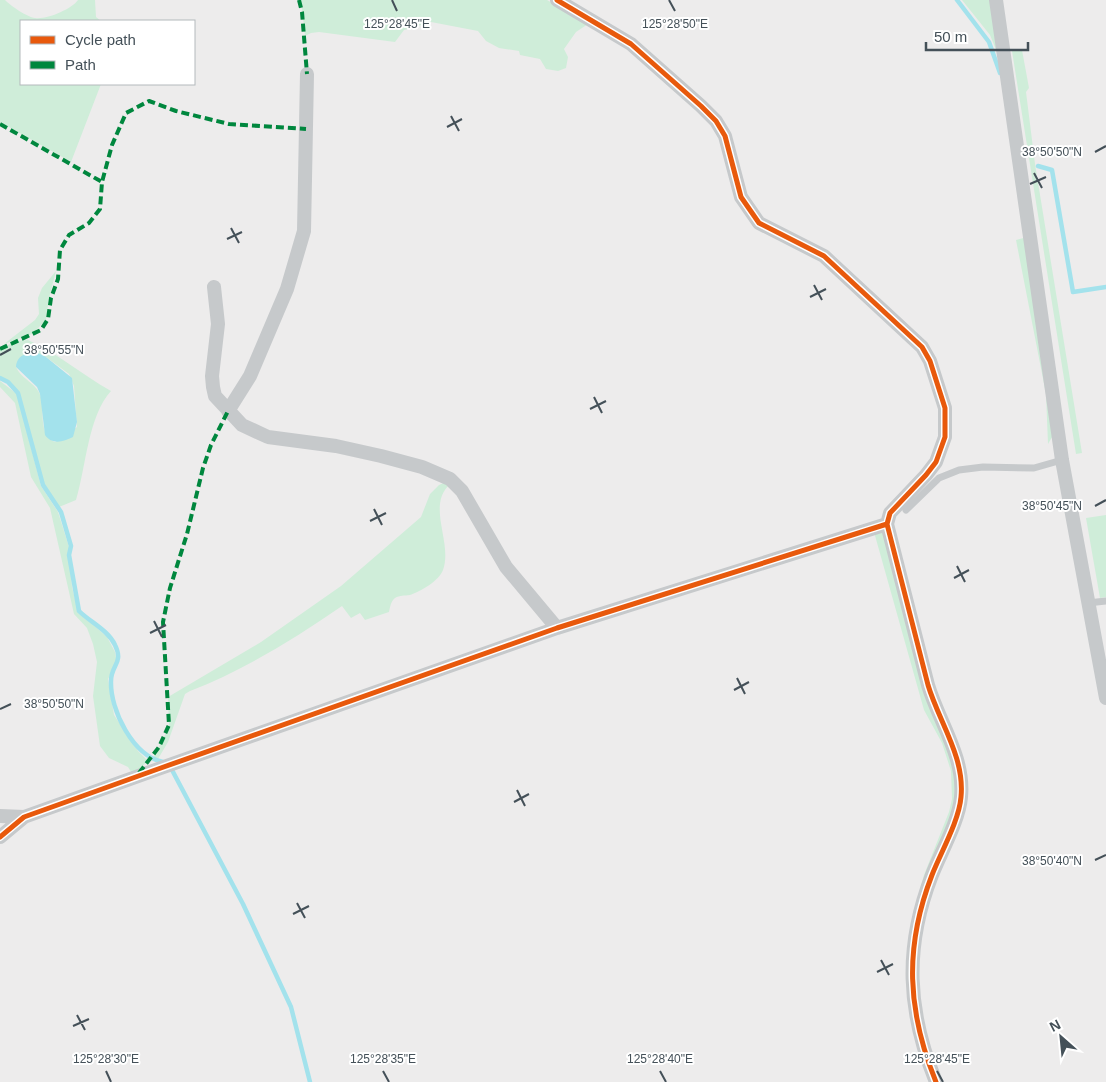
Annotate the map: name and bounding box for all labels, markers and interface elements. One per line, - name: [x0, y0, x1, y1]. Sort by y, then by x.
- text: 125°28'45"E: [364, 17, 430, 31]
- text: 125°28'50"E: [642, 17, 708, 31]
- legend: [20, 20, 195, 85]
- scale bar: [926, 20, 1028, 52]
- text: 50 m: [934, 28, 967, 45]
- text: Cycle path: [65, 31, 136, 48]
- text: Path: [65, 56, 96, 73]
- text: 38°50'50"N: [1022, 145, 1082, 159]
- text: 38°50'55"N: [24, 343, 84, 357]
- text: 38°50'45"N: [1022, 499, 1082, 513]
- text: 38°50'50"N: [24, 697, 84, 711]
- text: 38°50'40"N: [1022, 854, 1082, 868]
- north arrow: [1036, 1012, 1086, 1062]
- text: N: [1047, 1016, 1063, 1035]
- text: 125°28'30"E: [73, 1052, 139, 1066]
- text: 125°28'35"E: [350, 1052, 416, 1066]
- text: 125°28'40"E: [627, 1052, 693, 1066]
- text: 125°28'45"E: [904, 1052, 970, 1066]

